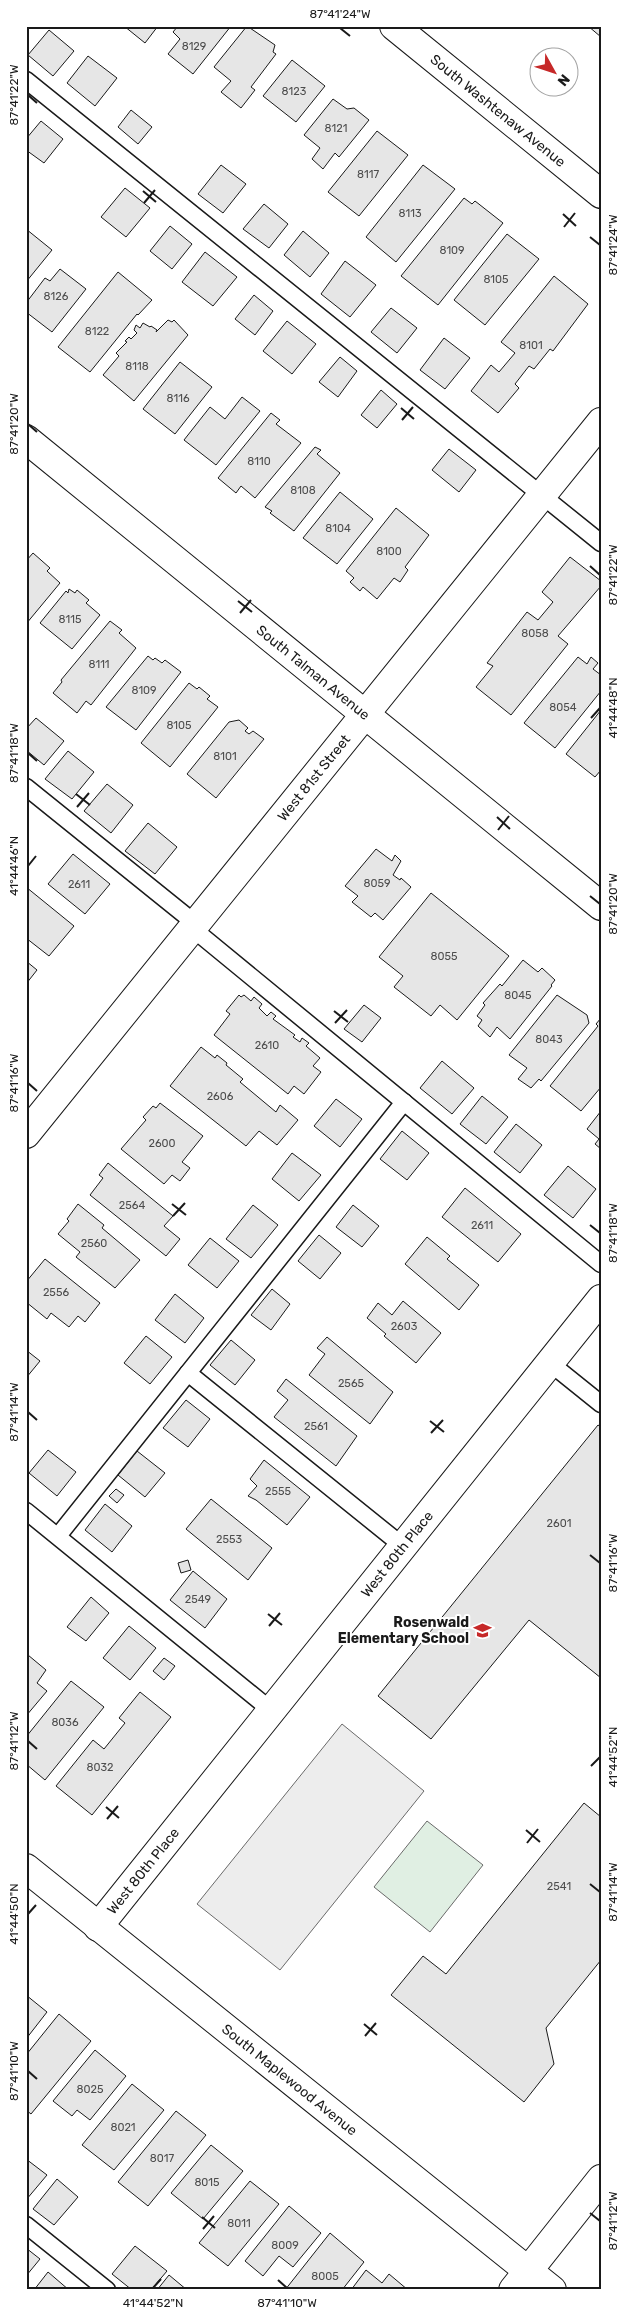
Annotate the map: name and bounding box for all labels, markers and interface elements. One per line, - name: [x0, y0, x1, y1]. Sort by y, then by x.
- text: 87°41'24"W: [309, 7, 371, 21]
- house number: 8129: [182, 40, 206, 53]
- north arrow: [530, 48, 580, 98]
- street label: South Washtenaw Avenue: [427, 51, 569, 171]
- text: 87°41'22"W: [7, 64, 21, 126]
- text: N: [554, 71, 573, 89]
- house number: 8123: [282, 85, 307, 98]
- house number: 8121: [325, 122, 347, 135]
- house number: 8117: [357, 168, 379, 181]
- house number: 8113: [398, 207, 422, 220]
- text: 87°41'24"W: [606, 214, 620, 276]
- house number: 8109: [439, 244, 465, 257]
- house number: 8105: [483, 273, 509, 286]
- house number: 8126: [44, 290, 69, 303]
- house number: 8122: [85, 325, 109, 338]
- house number: 8101: [519, 339, 543, 352]
- house number: 8118: [125, 360, 149, 373]
- house number: 8116: [166, 392, 190, 405]
- text: 87°41'20"W: [7, 393, 21, 455]
- house number: 8110: [247, 455, 271, 468]
- house number: 8108: [290, 484, 316, 497]
- house number: 8104: [325, 522, 351, 535]
- text: 87°41'22"W: [606, 544, 620, 606]
- house number: 8100: [376, 545, 402, 558]
- house number: 8115: [59, 613, 82, 626]
- street label: South Talman Avenue: [253, 622, 373, 724]
- house number: 8058: [521, 627, 549, 640]
- house number: 8111: [88, 658, 110, 671]
- text: 41°44'48"N: [606, 677, 620, 739]
- house number: 8109: [131, 684, 157, 697]
- house number: 8054: [549, 701, 577, 714]
- house number: 8105: [166, 719, 192, 732]
- text: 87°41'18"W: [7, 723, 21, 783]
- street label: West 81st Street: [274, 731, 354, 825]
- house number: 8101: [213, 750, 237, 763]
- text: 41°44'46"N: [7, 836, 21, 896]
- text: 87°41'20"W: [606, 873, 620, 935]
- house number: 8059: [363, 877, 391, 890]
- house number: 2611: [68, 878, 90, 891]
- house number: 8055: [430, 950, 458, 963]
- house number: 8045: [504, 989, 532, 1002]
- house number: 8043: [535, 1033, 563, 1046]
- house number: 2610: [255, 1039, 279, 1052]
- text: 87°41'16"W: [7, 1053, 21, 1112]
- house number: 2606: [207, 1090, 234, 1103]
- house number: 2600: [148, 1137, 176, 1150]
- house number: 2564: [119, 1199, 145, 1212]
- text: 87°41'18"W: [606, 1203, 620, 1263]
- house number: 2611: [471, 1219, 493, 1232]
- house number: 2560: [81, 1237, 107, 1250]
- house number: 2556: [43, 1286, 69, 1299]
- house number: 2603: [391, 1320, 418, 1333]
- house number: 2565: [338, 1377, 365, 1390]
- text: 87°41'14"W: [7, 1382, 21, 1442]
- house number: 2561: [304, 1420, 328, 1433]
- house number: 2555: [265, 1485, 291, 1498]
- street label: West 80th Place: [358, 1508, 437, 1601]
- house number: 2601: [547, 1517, 571, 1530]
- house number: 2553: [216, 1533, 242, 1546]
- text: 87°41'16"W: [606, 1533, 620, 1592]
- house number: 2549: [185, 1593, 211, 1606]
- place label: Rosenwald Elementary School: [338, 1614, 469, 1647]
- school or university icon: Rosenwald Elementary School: [473, 1620, 493, 1640]
- text: 87°41'12"W: [7, 1711, 21, 1771]
- house number: 8036: [51, 1716, 79, 1729]
- text: 41°44'52"N: [606, 1727, 620, 1787]
- house number: 8032: [86, 1761, 114, 1774]
- street label: West 80th Place: [104, 1824, 183, 1918]
- text: 87°41'14"W: [606, 1862, 620, 1922]
- house number: 2541: [547, 1880, 571, 1893]
- text: 41°44'50"N: [7, 1883, 21, 1945]
- street label: South Maplewood Avenue: [218, 2021, 361, 2139]
- text: 87°41'10"W: [7, 2041, 21, 2101]
- house number: 8025: [77, 2083, 104, 2096]
- house number: 8021: [110, 2121, 136, 2134]
- house number: 8017: [150, 2152, 175, 2165]
- house number: 8015: [194, 2176, 220, 2189]
- text: 87°41'12"W: [606, 2191, 620, 2251]
- house number: 8011: [227, 2217, 251, 2230]
- house number: 8009: [271, 2239, 299, 2252]
- house number: 8005: [311, 2270, 339, 2283]
- text: 41°44'52"N: [123, 2296, 183, 2310]
- text: 87°41'10"W: [257, 2296, 317, 2310]

